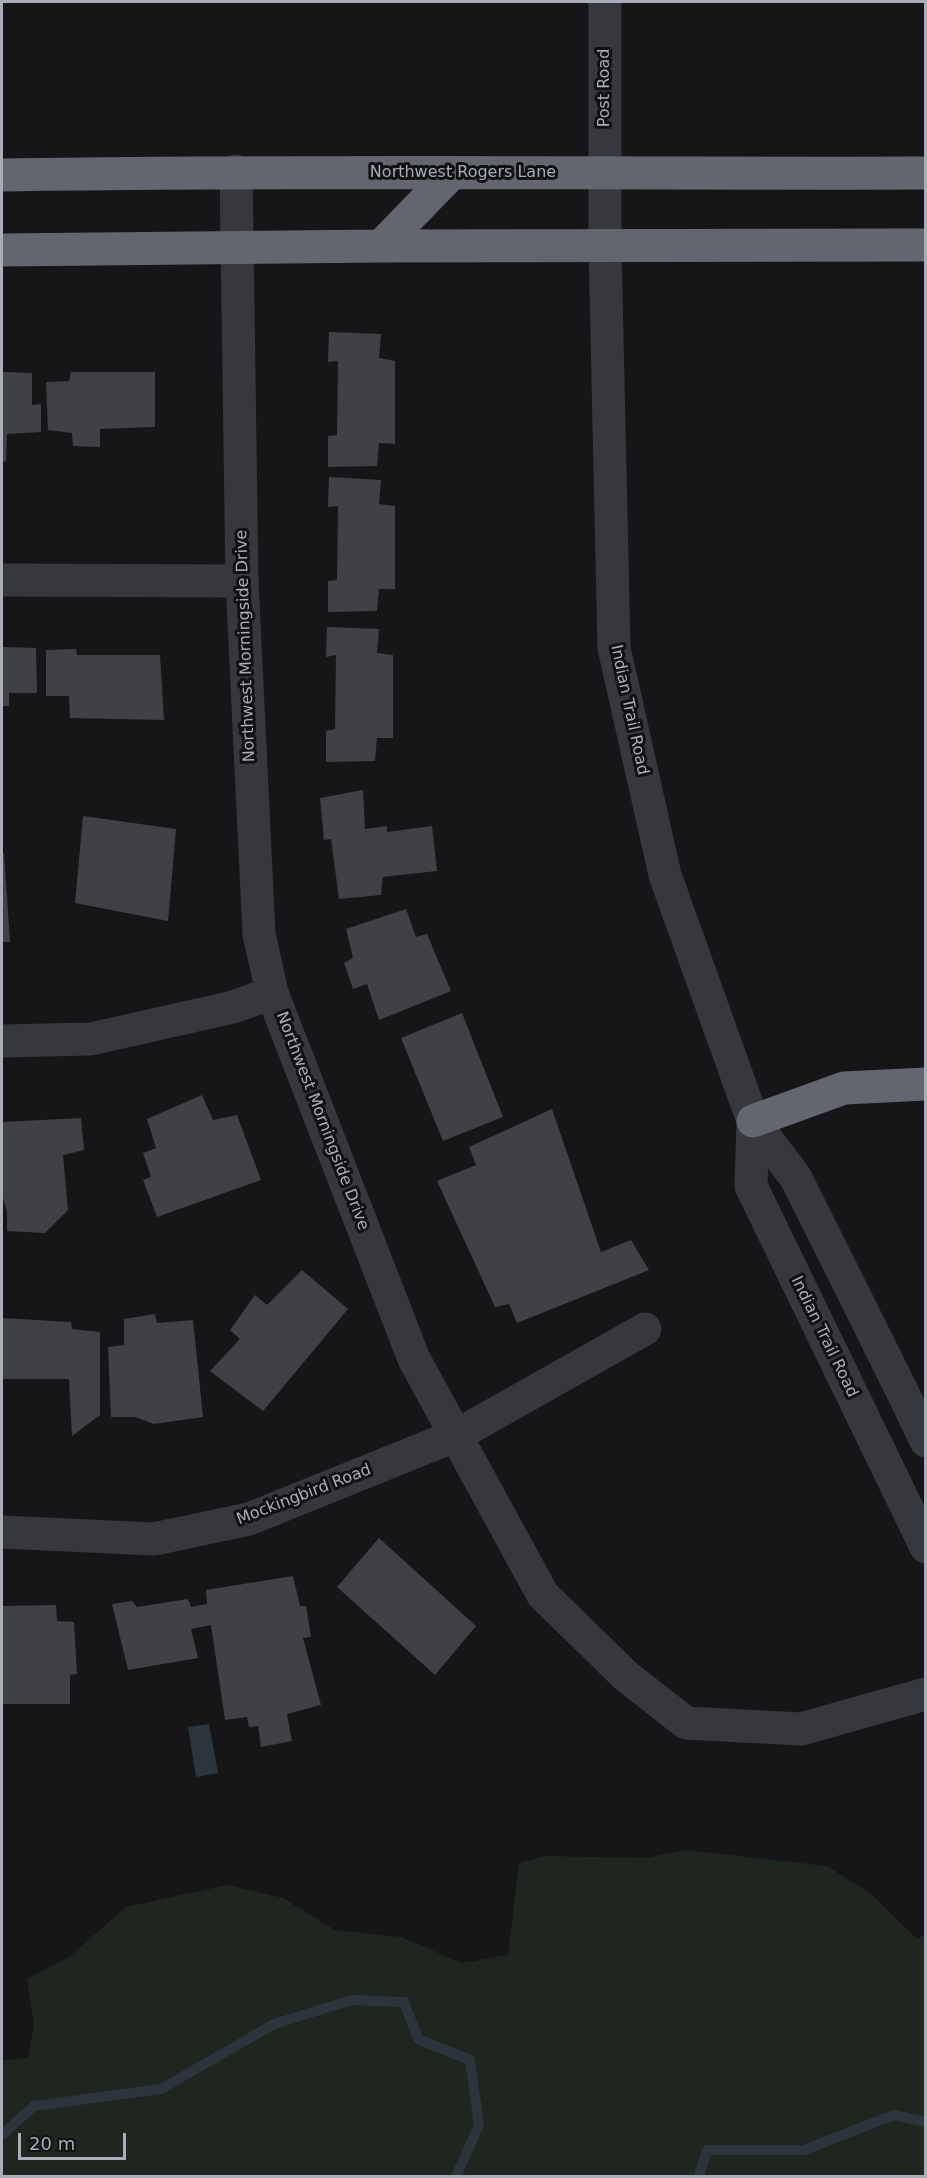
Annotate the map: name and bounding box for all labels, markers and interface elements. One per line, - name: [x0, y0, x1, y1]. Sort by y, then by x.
- street label: Post Road: [595, 49, 615, 127]
- street label: Northwest Rogers Lane: [370, 163, 556, 183]
- street label: Northwest Morningside Drive: [232, 529, 260, 763]
- street label: Indian Trail Road: [606, 643, 652, 777]
- street label: Northwest Morningside Drive: [271, 1009, 373, 1233]
- street label: Indian Trail Road: [786, 1273, 862, 1401]
- street label: Mockingbird Road: [234, 1460, 374, 1530]
- scale bar: [21, 2121, 129, 2159]
- text: 20 m: [29, 2133, 75, 2154]

